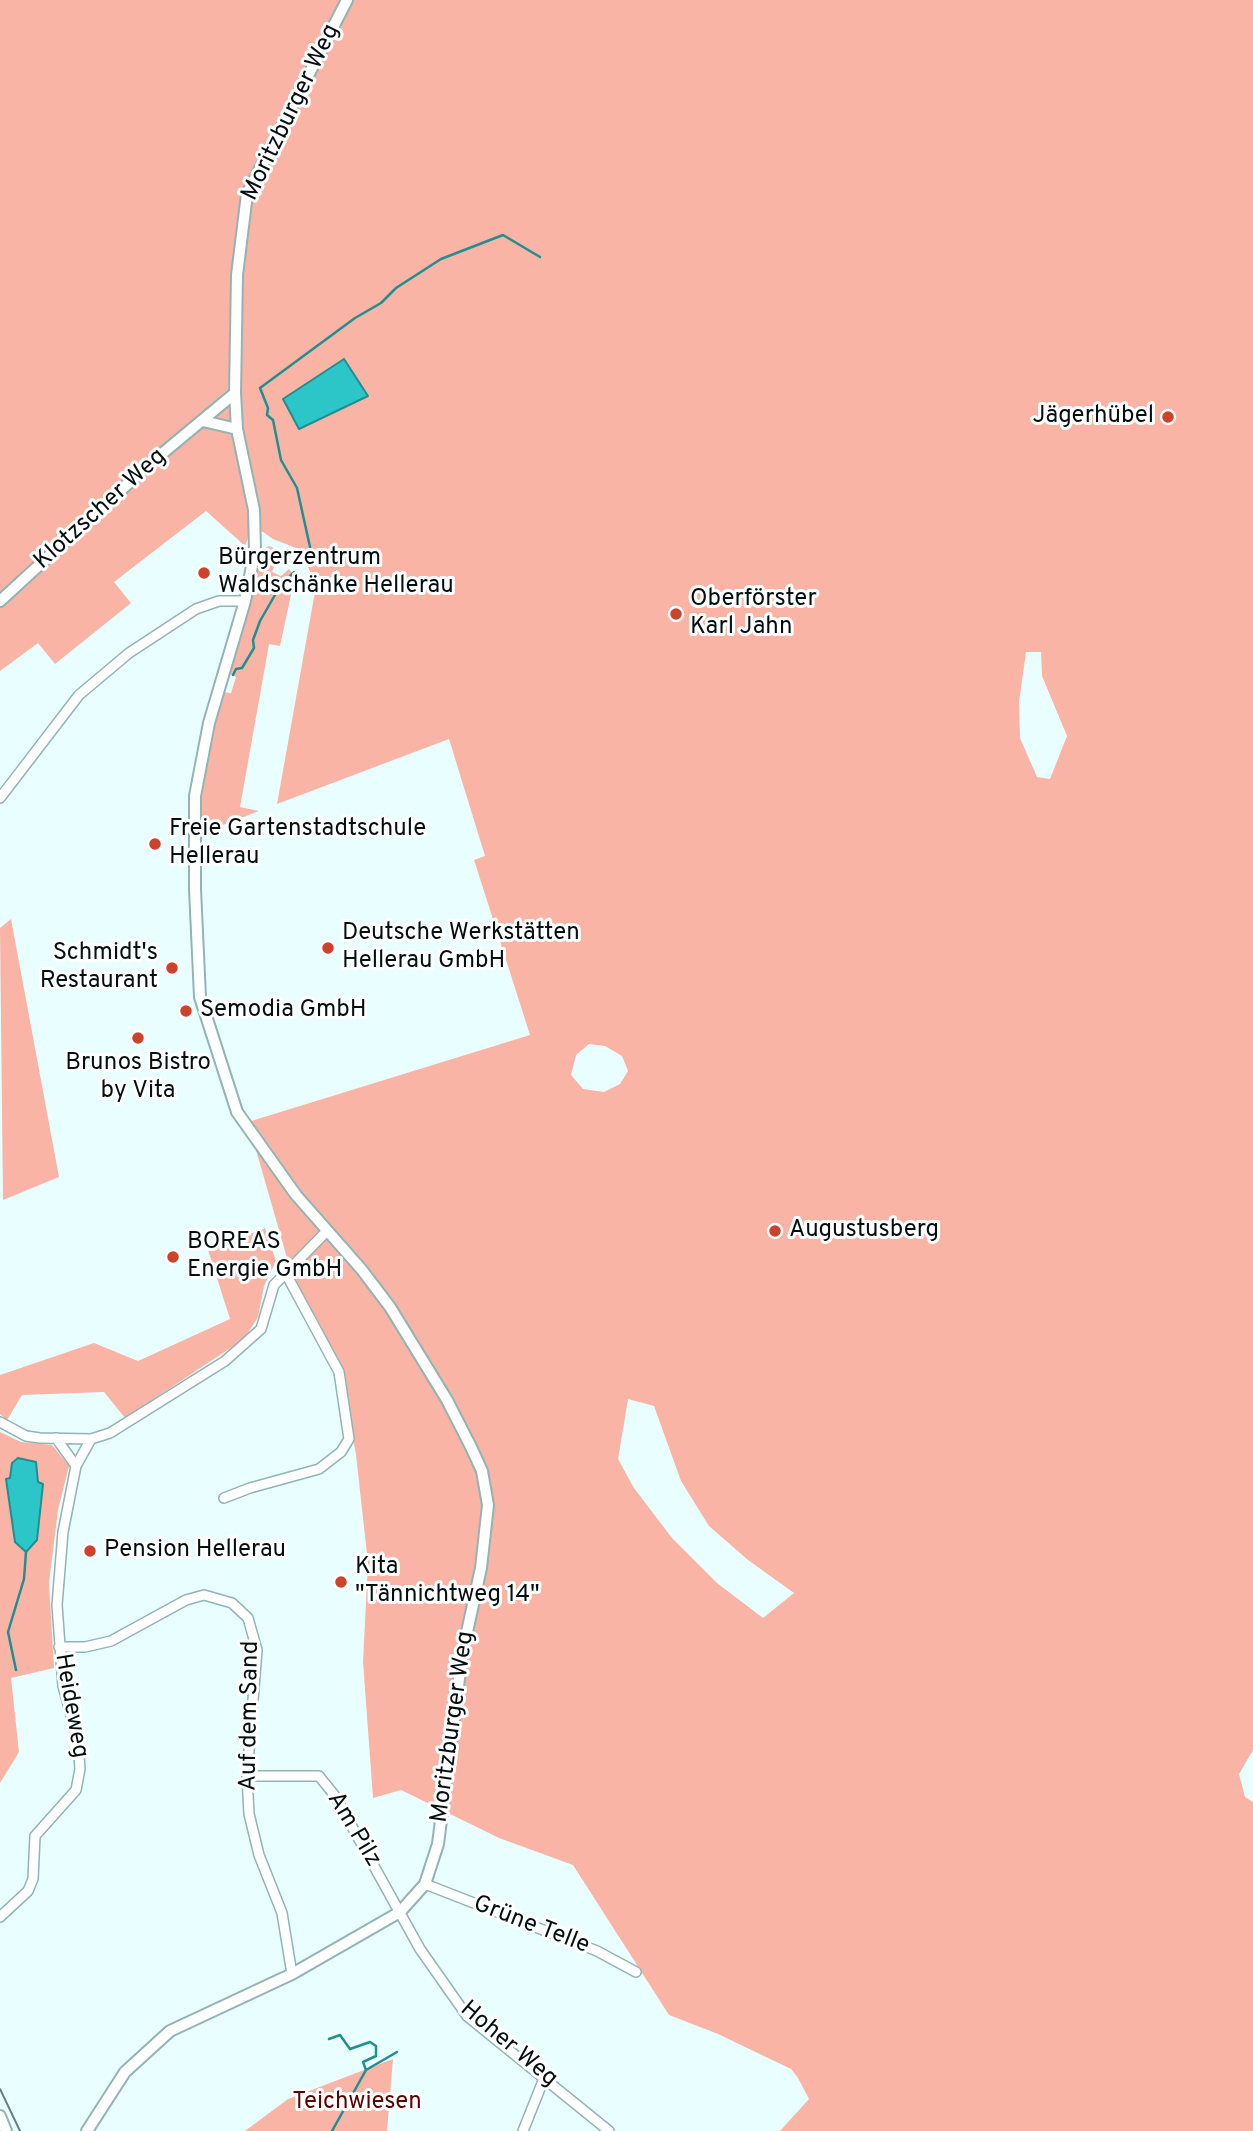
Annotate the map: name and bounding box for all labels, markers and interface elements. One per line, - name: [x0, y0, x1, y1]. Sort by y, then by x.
- street label: Moritzburger Weg: [237, 20, 347, 206]
- place label: Jägerhübel: [1032, 403, 1154, 431]
- marker: Jägerhübel: [1160, 409, 1176, 425]
- street label: Klotzscher Weg: [29, 443, 173, 577]
- place label: Bürgerzentrum Waldschänke Hellerau: [218, 545, 454, 601]
- marker: Bürgerzentrum Waldschänke Hellerau: [196, 565, 212, 581]
- place label: Oberförster Karl Jahn: [690, 586, 817, 642]
- marker: Oberförster Karl Jahn: [668, 606, 684, 622]
- place label: Freie Gartenstadtschule Hellerau: [169, 816, 426, 872]
- marker: Freie Gartenstadtschule Hellerau: [147, 836, 163, 852]
- place label: Deutsche Werkstätten Hellerau GmbH: [342, 920, 580, 976]
- place label: Schmidt's Restaurant: [40, 940, 158, 996]
- marker: Deutsche Werkstätten Hellerau GmbH: [320, 940, 336, 956]
- marker: Schmidt's Restaurant: [164, 960, 180, 976]
- place label: Semodia GmbH: [200, 997, 367, 1025]
- marker: Semodia GmbH: [178, 1003, 194, 1019]
- marker: Brunos Bistro by Vita: [130, 1030, 146, 1046]
- place label: Brunos Bistro by Vita: [65, 1050, 211, 1106]
- place label: Augustusberg: [789, 1217, 939, 1245]
- marker: Augustusberg: [767, 1223, 783, 1239]
- place label: BOREAS Energie GmbH: [187, 1229, 342, 1285]
- marker: BOREAS Energie GmbH: [165, 1249, 181, 1265]
- place label: Pension Hellerau: [104, 1537, 286, 1565]
- marker: Pension Hellerau: [82, 1543, 98, 1559]
- place label: Kita "Tännichtweg 14": [355, 1554, 540, 1610]
- marker: Kita "Tännichtweg 14": [333, 1574, 349, 1590]
- street label: Moritzburger Weg: [426, 1630, 482, 1824]
- street label: Auf dem Sand: [235, 1640, 267, 1792]
- street label: Heideweg: [47, 1651, 93, 1761]
- street label: Am Pilz: [320, 1787, 386, 1873]
- street label: Grüne Telle: [469, 1891, 593, 1961]
- street label: Hoher Weg: [453, 1996, 563, 2094]
- park label: Teichwiesen: [292, 2089, 422, 2117]

